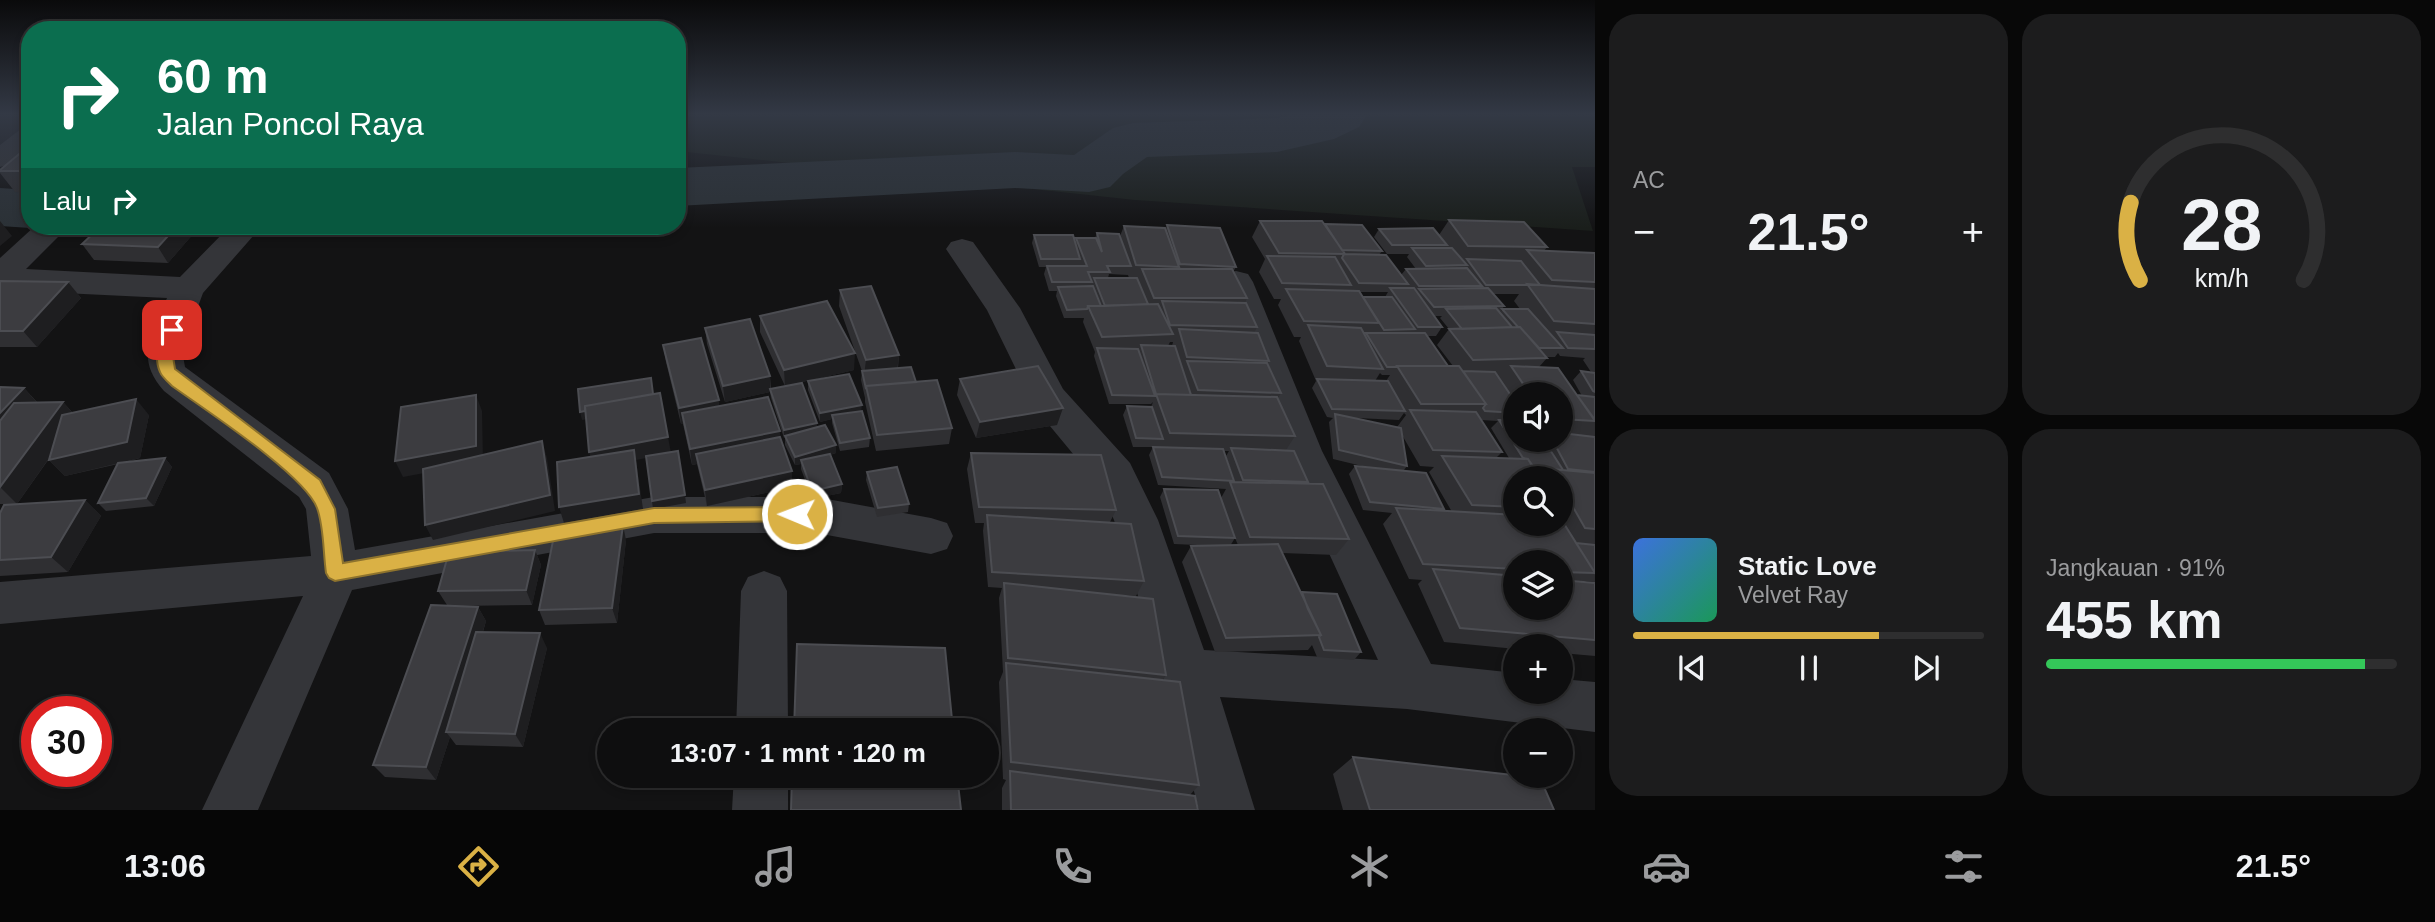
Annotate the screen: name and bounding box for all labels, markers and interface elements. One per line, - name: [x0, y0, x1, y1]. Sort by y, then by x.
- icon: right: [42, 49, 133, 140]
- text: 60 m: [157, 49, 269, 103]
- text: Jalan Poncol Raya: [157, 106, 424, 142]
- text: AC: [1633, 167, 1665, 193]
- icon: right: [105, 182, 143, 220]
- text: 28: [2181, 185, 2262, 266]
- text: Lalu: [42, 186, 91, 216]
- text: 21.5°: [1747, 203, 1870, 261]
- text: −: [1633, 211, 1655, 253]
- text: +: [1962, 211, 1984, 253]
- text: km/h: [2194, 264, 2249, 292]
- pin: [142, 300, 202, 360]
- icon: arrive: [153, 311, 191, 349]
- map controls: [1503, 382, 1573, 788]
- button: sound: [1503, 382, 1573, 452]
- button: search: [1503, 466, 1573, 536]
- position arrow: [760, 477, 834, 551]
- button: layers: [1503, 550, 1573, 620]
- text: Static Love: [1738, 551, 1877, 581]
- text: Jangkauan · 91%: [2046, 555, 2225, 581]
- text: Velvet Ray: [1738, 582, 1848, 608]
- text: 455 km: [2046, 591, 2222, 649]
- button: +: [1503, 634, 1573, 704]
- icon: previous: [1673, 649, 1711, 687]
- icon: pause: [1790, 649, 1828, 687]
- icon: next: [1907, 649, 1945, 687]
- speed limit sign: 30: [21, 696, 112, 787]
- button: −: [1503, 718, 1573, 788]
- text: 13:07 · 1 mnt · 120 m: [670, 738, 926, 768]
- icon: directions: [454, 842, 503, 891]
- icon: music: [751, 842, 800, 891]
- icon: phone: [1048, 842, 1097, 891]
- icon: climate: [1345, 842, 1394, 891]
- icon: car: [1642, 842, 1691, 891]
- icon: filters: [1939, 842, 1988, 891]
- text: 13:06: [124, 848, 206, 884]
- text: 21.5°: [2236, 848, 2311, 884]

